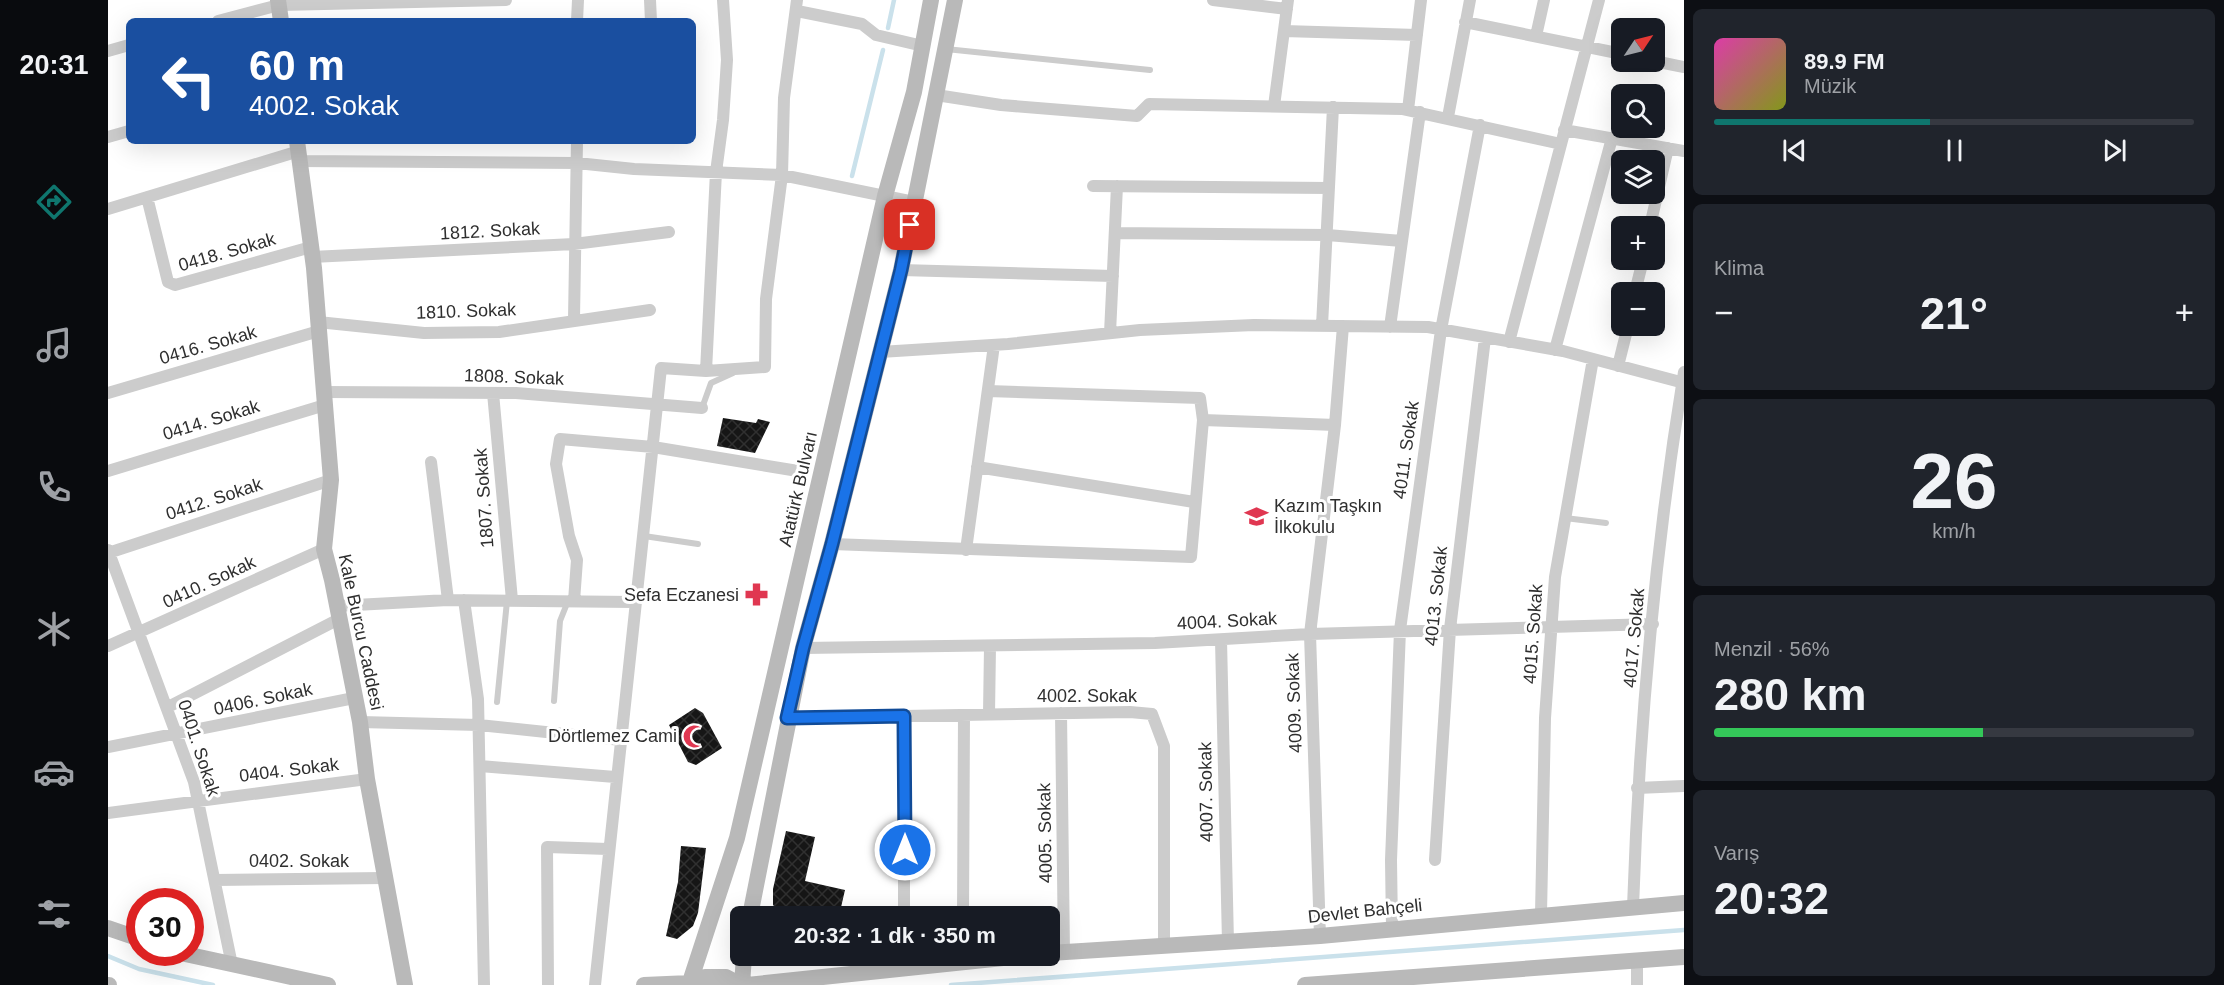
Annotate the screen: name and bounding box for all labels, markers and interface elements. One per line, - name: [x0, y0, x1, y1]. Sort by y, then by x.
- north arrow: [1611, 18, 1665, 72]
- map controls: [1611, 18, 1665, 336]
- icon: left: [150, 42, 228, 120]
- text: 60 m: [249, 42, 345, 89]
- text: 89.9 FM: [1804, 49, 1885, 74]
- text: 20:31: [19, 50, 89, 80]
- text: Müzik: [1804, 75, 1856, 97]
- button: search: [1611, 84, 1665, 138]
- text: 4002. Sokak: [249, 91, 399, 121]
- icon: previous: [1778, 134, 1811, 167]
- icon: pause: [1938, 134, 1971, 167]
- icon: next: [2098, 134, 2131, 167]
- button: layers: [1611, 150, 1665, 204]
- icon: directions: [33, 181, 75, 223]
- pin: [884, 199, 935, 250]
- icon: arrive: [893, 208, 926, 241]
- button: +: [1611, 216, 1665, 270]
- street label: 1812. Sokak: [440, 218, 541, 244]
- street label: 0418. Sokak: [176, 228, 279, 275]
- text: Klima: [1714, 257, 1764, 279]
- button: −: [1611, 282, 1665, 336]
- text: 21°: [1920, 288, 1988, 339]
- text: −: [1714, 294, 1733, 331]
- text: +: [2175, 294, 2194, 331]
- street label: 1810. Sokak: [416, 299, 517, 323]
- street label: 0416. Sokak: [157, 321, 260, 368]
- icon: music: [33, 324, 75, 366]
- street label: 1808. Sokak: [464, 365, 565, 389]
- street label: 0414. Sokak: [160, 396, 263, 444]
- street label: 4011. Sokak: [1389, 399, 1423, 500]
- street label: Atatürk Bulvarı: [775, 429, 821, 549]
- text: 26: [1911, 437, 1997, 525]
- street label: 1807. Sokak: [470, 446, 497, 549]
- icon: phone: [33, 466, 75, 508]
- street label: 0412. Sokak: [163, 474, 266, 524]
- place label: Kazım Taşkın İlkokulu: [1274, 496, 1382, 537]
- school or university icon: Kazım Taşkın İlkokulu: [1243, 503, 1269, 529]
- text: km/h: [1932, 520, 1976, 542]
- street label: 4013. Sokak: [1421, 544, 1451, 647]
- street label: 0410. Sokak: [159, 551, 259, 612]
- street label: Kale Burcu Caddesi: [335, 552, 387, 712]
- pharmacy icon: Sefa Eczanesi: [744, 582, 770, 608]
- street label: 4015. Sokak: [1520, 582, 1547, 685]
- place label: Sefa Eczanesi: [624, 585, 739, 605]
- street label: 4017. Sokak: [1620, 586, 1648, 689]
- icon: climate: [33, 608, 75, 650]
- street label: 4004. Sokak: [1177, 608, 1278, 634]
- text: Menzil · 56%: [1714, 638, 1830, 660]
- street label: 4009. Sokak: [1282, 652, 1306, 753]
- text: 280 km: [1714, 669, 1867, 720]
- street label: 0406. Sokak: [212, 679, 315, 719]
- street label: 4002. Sokak: [1037, 686, 1138, 706]
- street label: 0401. Sokak: [174, 697, 224, 800]
- mosque icon: Dörtlemez Cami: [682, 723, 708, 749]
- place label: Dörtlemez Cami: [548, 726, 677, 746]
- street label: 4007. Sokak: [1195, 741, 1217, 842]
- icon: car: [33, 751, 75, 793]
- street label: 0404. Sokak: [238, 754, 341, 786]
- street label: 4005. Sokak: [1034, 782, 1056, 883]
- position arrow: [873, 818, 937, 882]
- text: Varış: [1714, 842, 1759, 864]
- street label: 0402. Sokak: [249, 851, 350, 871]
- text: 20:32: [1714, 873, 1829, 924]
- speed limit sign: 30: [126, 888, 204, 966]
- icon: filters: [33, 893, 75, 935]
- street label: Devlet Bahçeli: [1307, 895, 1423, 927]
- text: 20:32 · 1 dk · 350 m: [794, 923, 996, 948]

